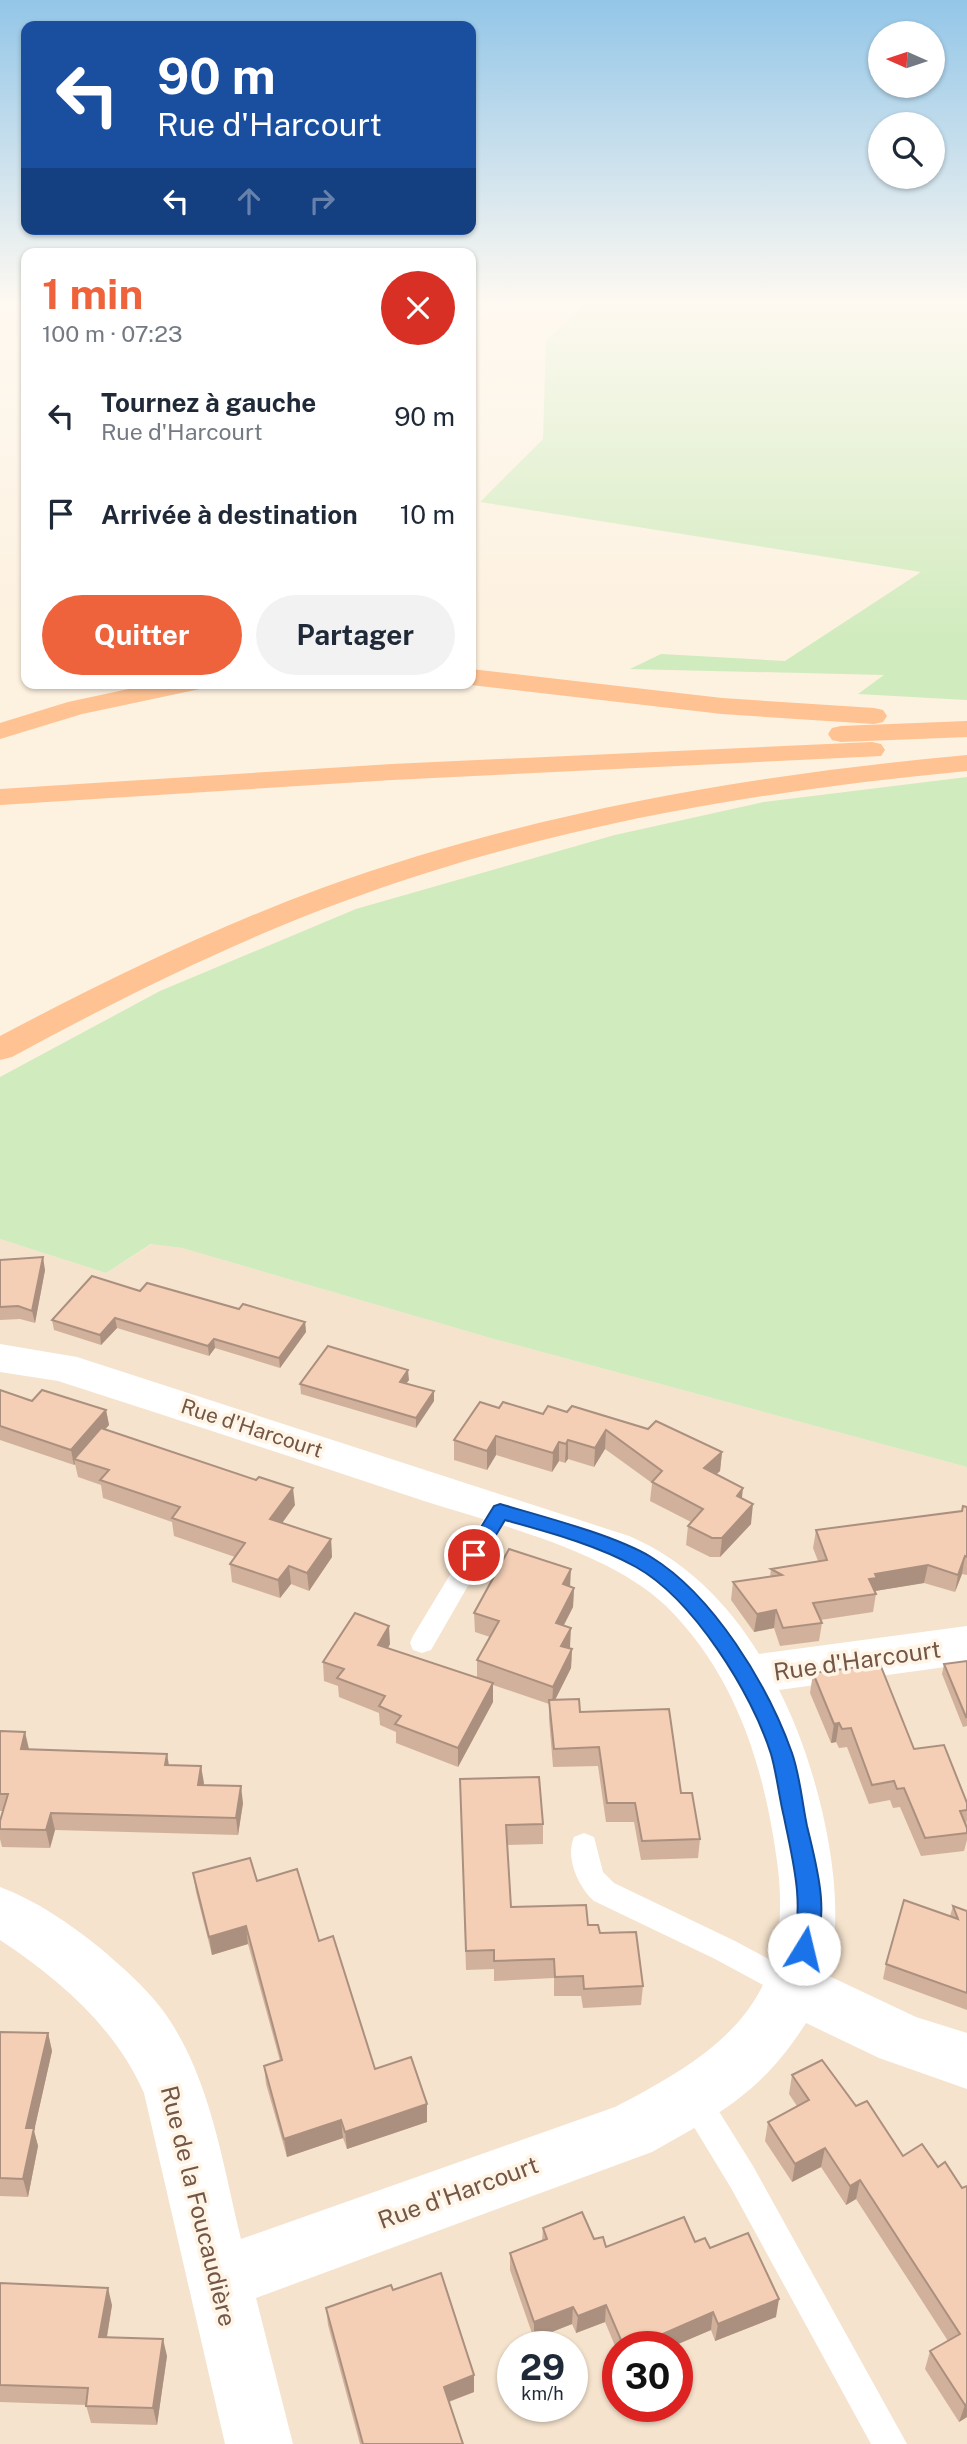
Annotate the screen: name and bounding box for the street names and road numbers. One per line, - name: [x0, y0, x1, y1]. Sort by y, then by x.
- street label: Rue d'Harcourt: [178, 1393, 326, 1463]
- street label: Rue d'Harcourt: [772, 1634, 942, 1686]
- street label: Rue de la Foucaudière: [156, 2083, 242, 2329]
- street label: Rue d'Harcourt: [374, 2150, 542, 2234]

